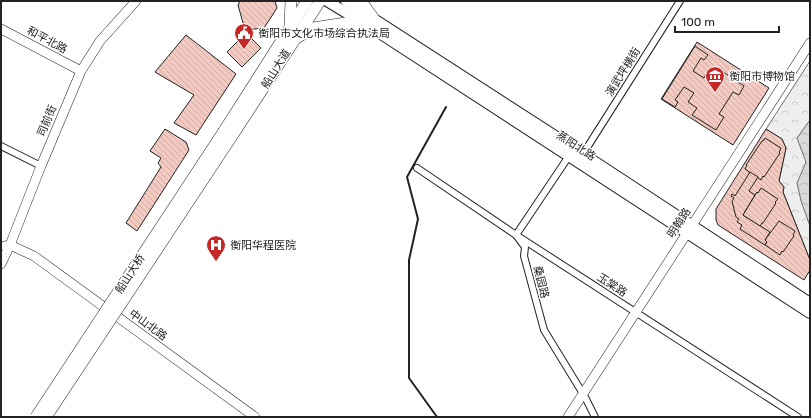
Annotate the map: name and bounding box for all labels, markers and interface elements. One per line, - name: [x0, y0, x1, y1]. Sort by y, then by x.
- scale bar: [675, 8, 779, 34]
- text: 100 m: [681, 15, 715, 29]
- public building icon: 衡阳市文化市场综合执法局: [233, 22, 255, 50]
- street label: 和平北路: [25, 24, 69, 56]
- place label: 衡阳市文化市场综合执法局: [258, 27, 390, 40]
- street label: 演武坪横街: [603, 45, 643, 99]
- street label: 船山大道: [259, 47, 293, 91]
- museum icon: 衡阳市博物馆: [704, 65, 726, 93]
- place label: 衡阳市博物馆: [729, 70, 795, 83]
- street label: 司前街: [35, 103, 59, 139]
- street label: 蒸阳北路: [554, 129, 598, 163]
- street label: 明翰路: [665, 206, 693, 240]
- hospital icon: 衡阳华程医院: [205, 234, 227, 262]
- place label: 衡阳华程医院: [230, 239, 296, 252]
- street label: 船山大桥: [113, 252, 147, 296]
- street label: 桑园路: [531, 264, 551, 300]
- street label: 玉棠路: [595, 271, 629, 299]
- street label: 中山北路: [126, 307, 170, 343]

